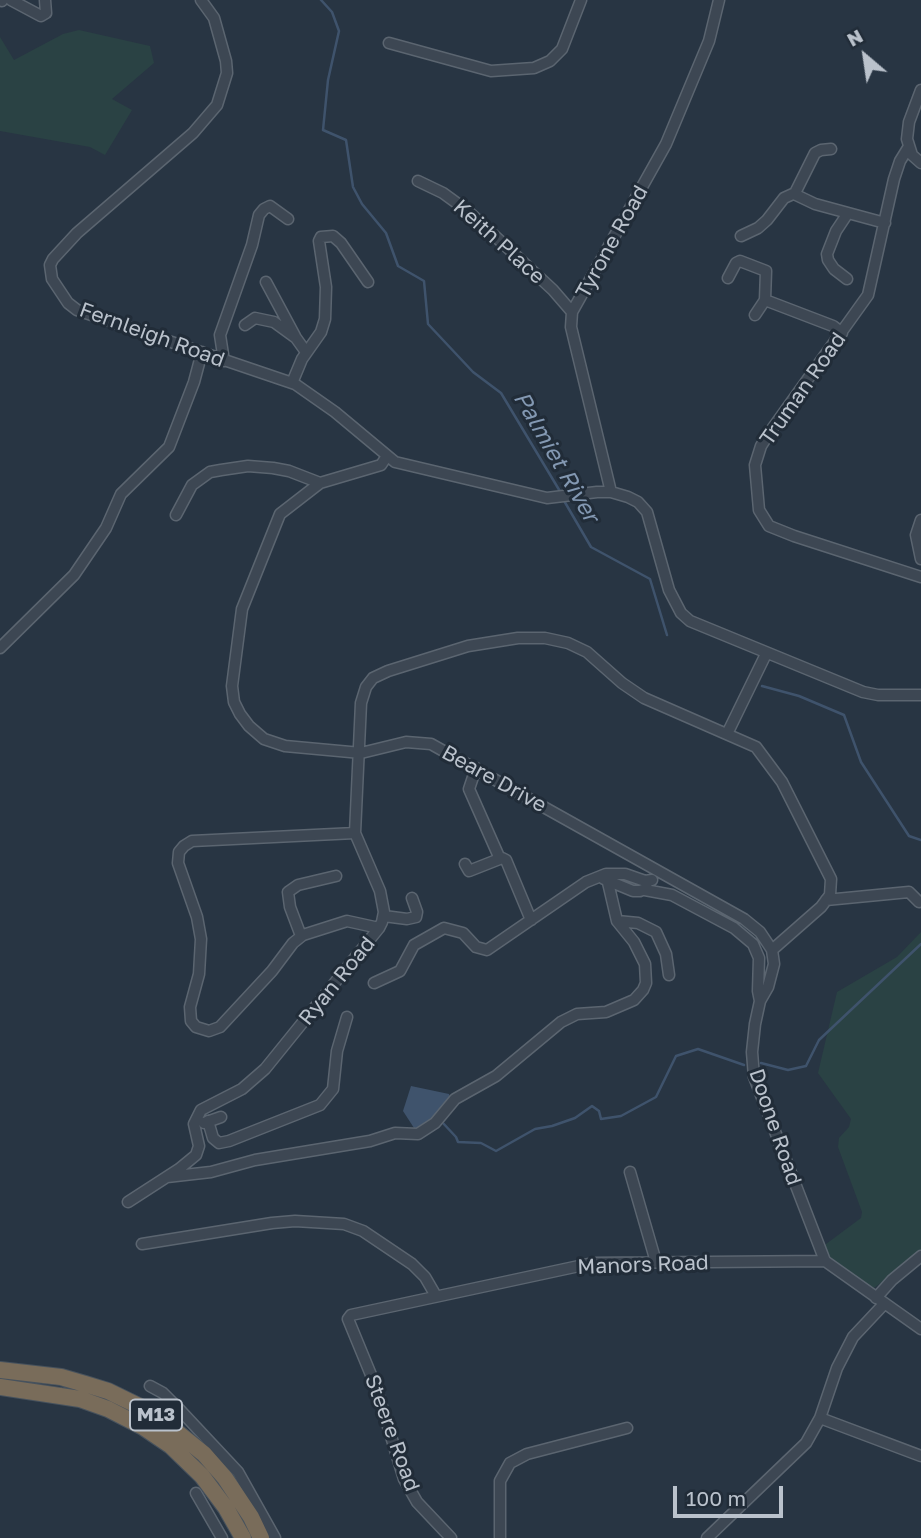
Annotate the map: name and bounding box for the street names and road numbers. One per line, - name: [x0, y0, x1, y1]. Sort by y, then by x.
- street label: Tyrone Road: [571, 181, 653, 303]
- street label: Keith Place: [448, 194, 550, 290]
- street label: Fernleigh Road: [76, 297, 228, 373]
- street label: Truman Road: [755, 328, 851, 450]
- street label: Beare Drive: [437, 740, 551, 818]
- street label: Ryan Road: [294, 932, 380, 1030]
- street label: Doone Road: [743, 1065, 807, 1189]
- street label: Manors Road: [577, 1250, 709, 1280]
- street label: Steere Road: [359, 1371, 425, 1495]
- road number: M13: [130, 1400, 182, 1430]

